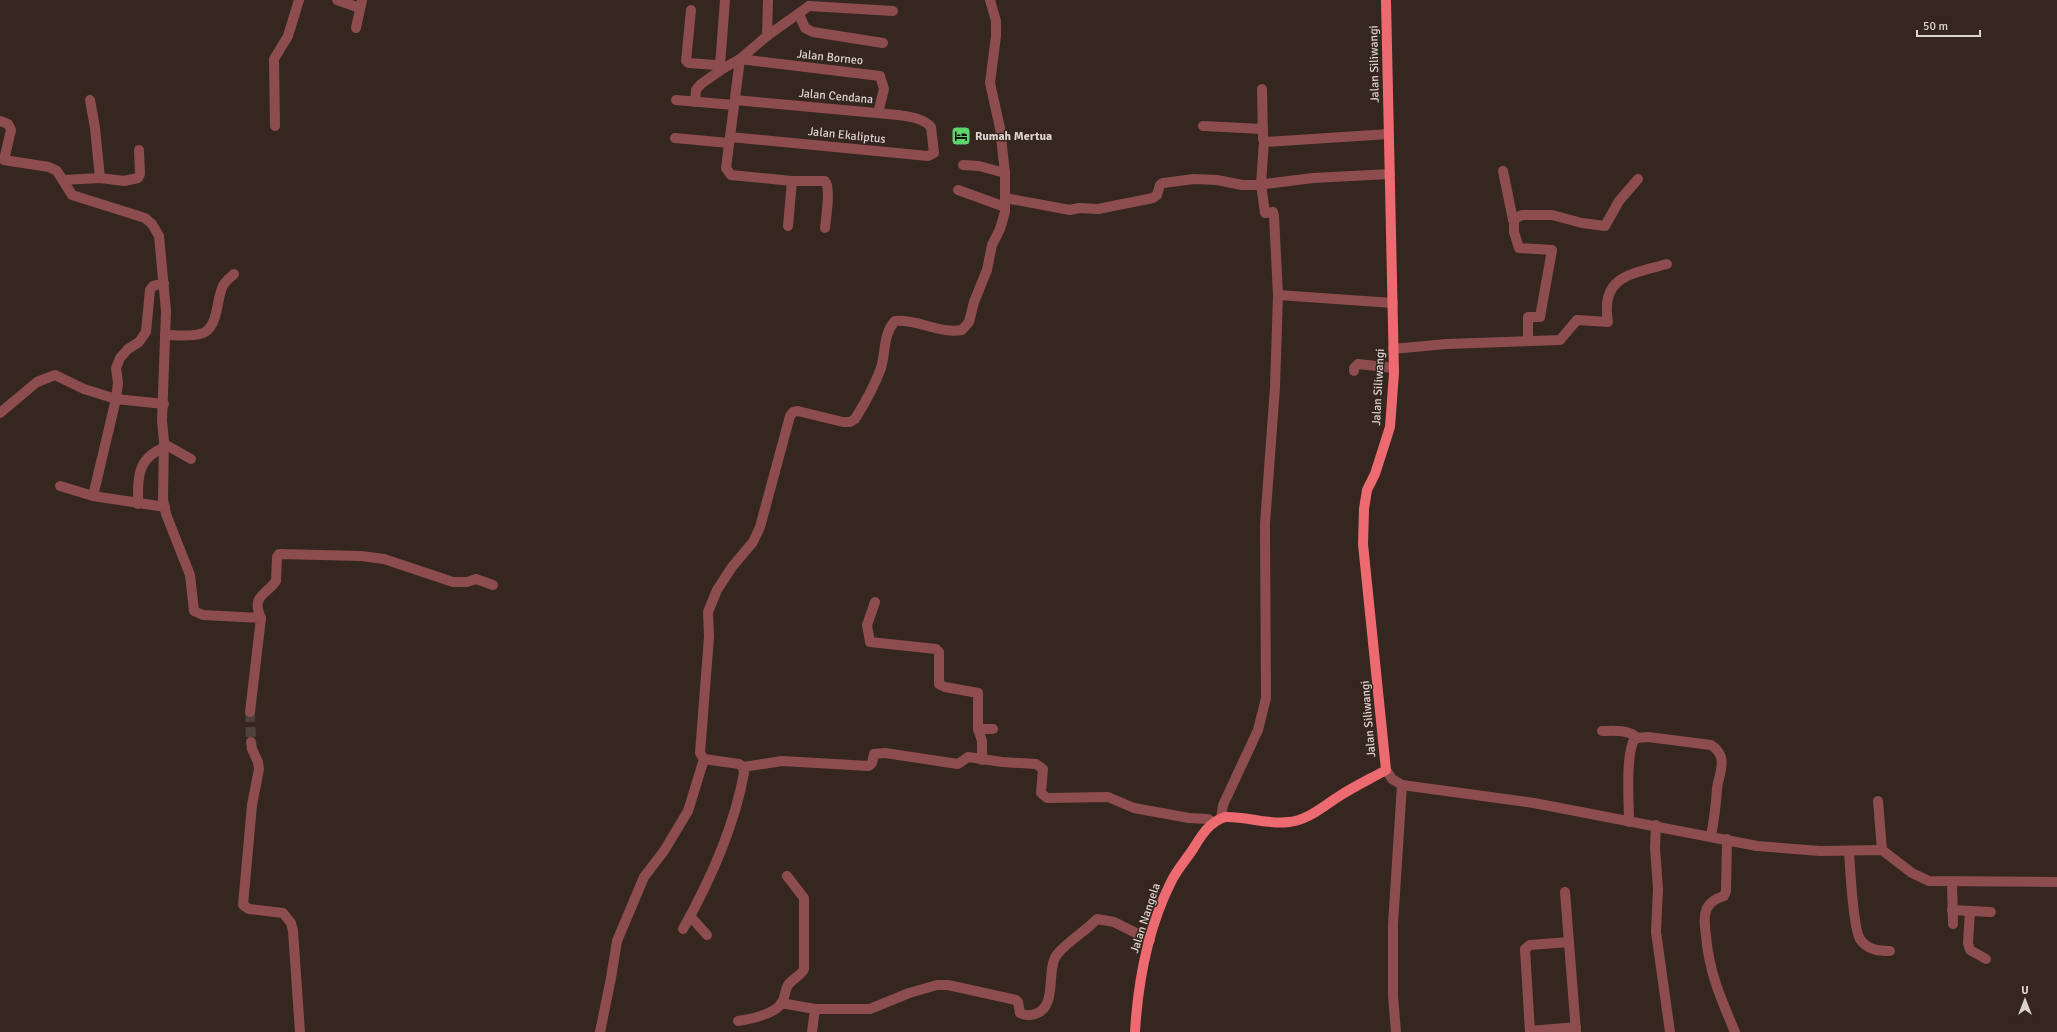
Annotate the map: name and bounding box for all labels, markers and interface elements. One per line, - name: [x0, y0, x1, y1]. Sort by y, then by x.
- scale bar: [1917, 12, 1980, 38]
- text: 50 m: [1923, 19, 1948, 34]
- street label: Jalan Siliwangi: [1366, 25, 1383, 103]
- street label: Jalan Borneo: [796, 47, 864, 68]
- street label: Jalan Cendana: [798, 86, 874, 107]
- street label: Jalan Ekaliptus: [807, 124, 886, 147]
- hotel icon: Rumah Mertua: [950, 125, 972, 147]
- place label: Rumah Mertua: [975, 129, 1052, 144]
- street label: Jalan Siliwangi: [1369, 348, 1388, 426]
- street label: Jalan Siliwangi: [1358, 680, 1379, 758]
- street label: Jalan Nangela: [1127, 881, 1164, 955]
- north arrow: [2005, 980, 2045, 1020]
- text: U: [2021, 984, 2029, 997]

